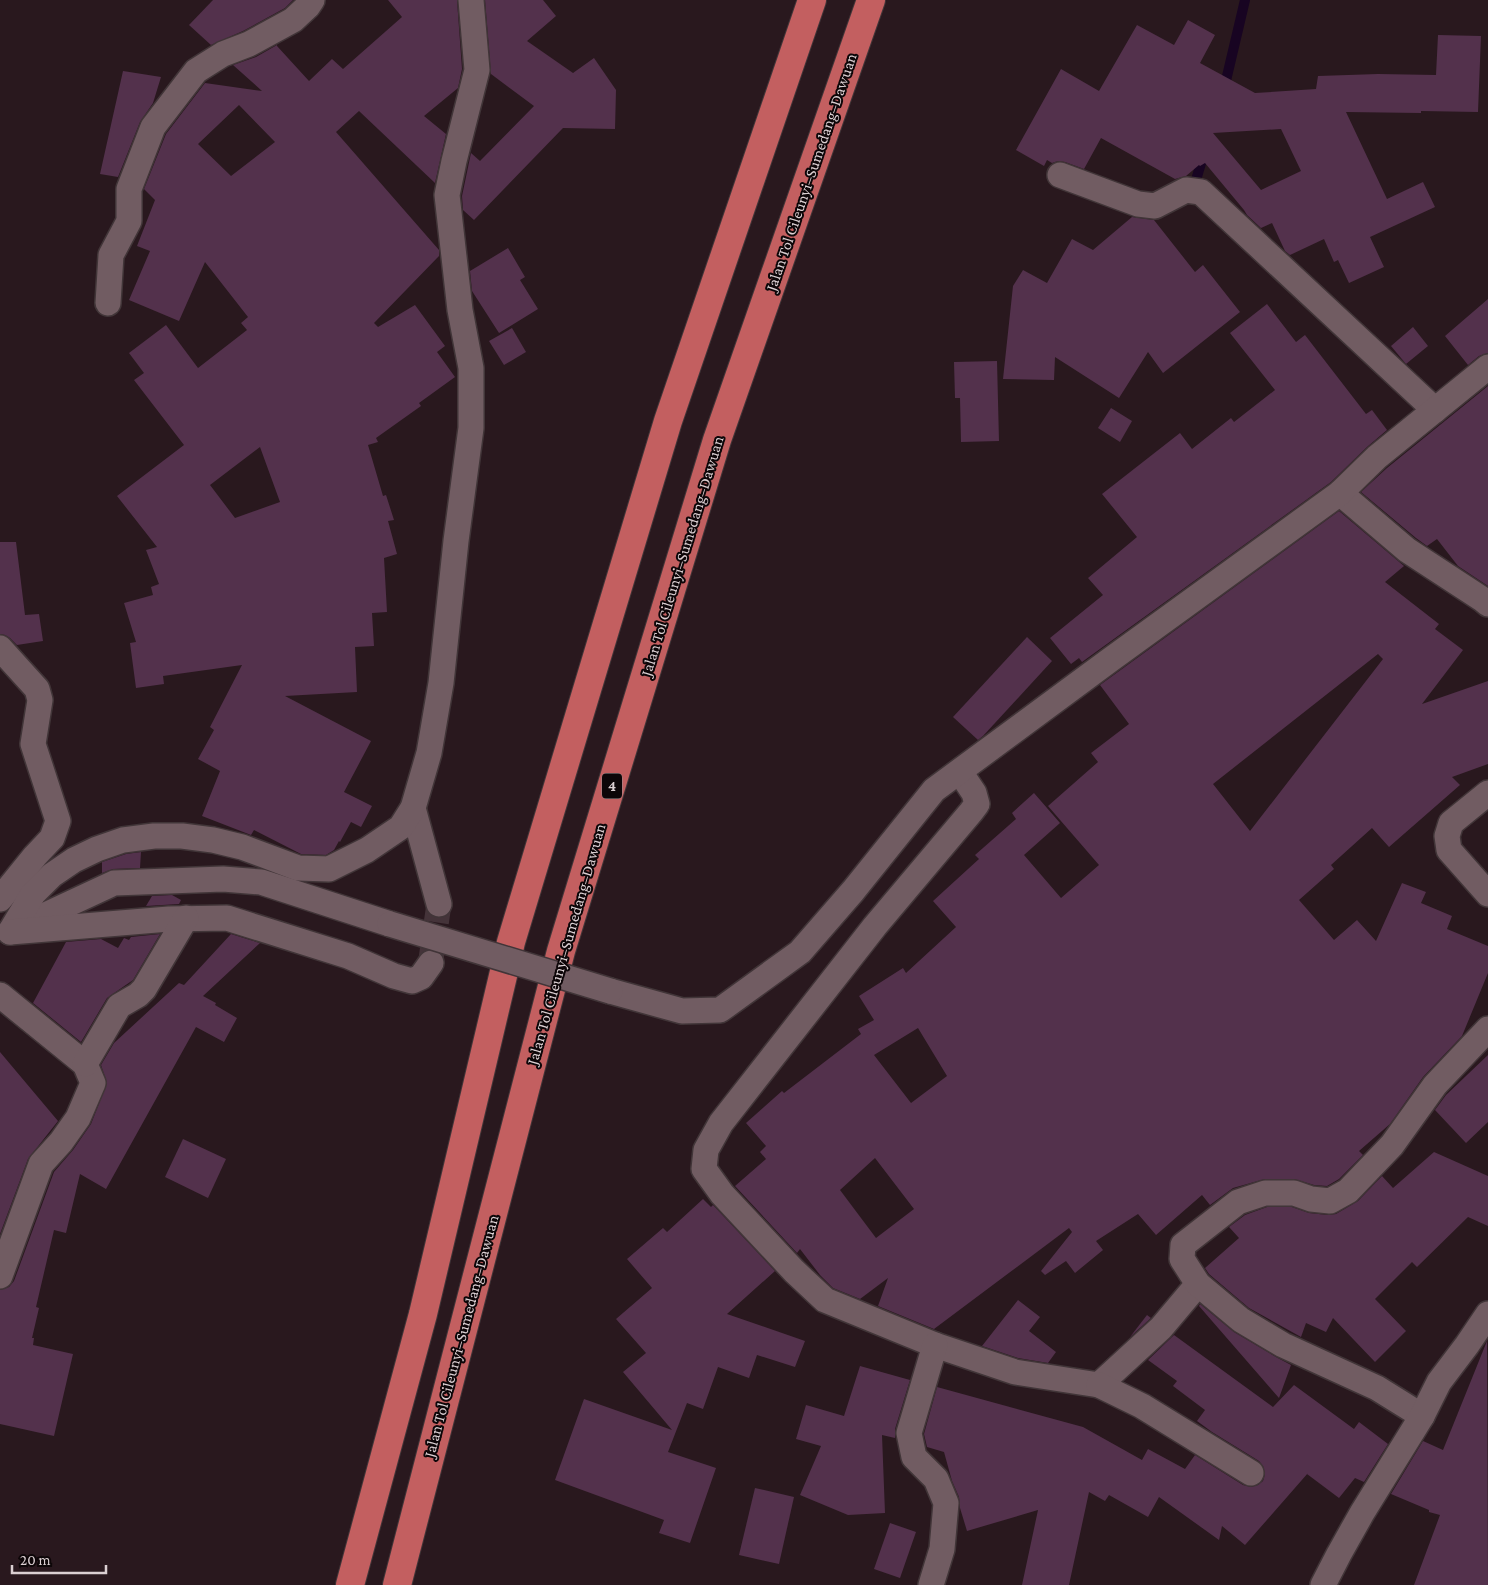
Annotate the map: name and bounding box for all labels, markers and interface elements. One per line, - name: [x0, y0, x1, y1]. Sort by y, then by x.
- street label: Jalan Tol Cileunyi–Sumedang–Dawuan: [762, 51, 861, 295]
- street label: Jalan Tol Cileunyi–Sumedang–Dawuan: [637, 434, 728, 680]
- road number: 4: [602, 774, 622, 798]
- street label: Jalan Tol Cileunyi–Sumedang–Dawuan: [523, 821, 610, 1069]
- street label: Jalan Tol Cileunyi–Sumedang–Dawuan: [420, 1213, 503, 1461]
- scale bar: [12, 1542, 106, 1574]
- text: 20 m: [20, 1552, 51, 1568]

